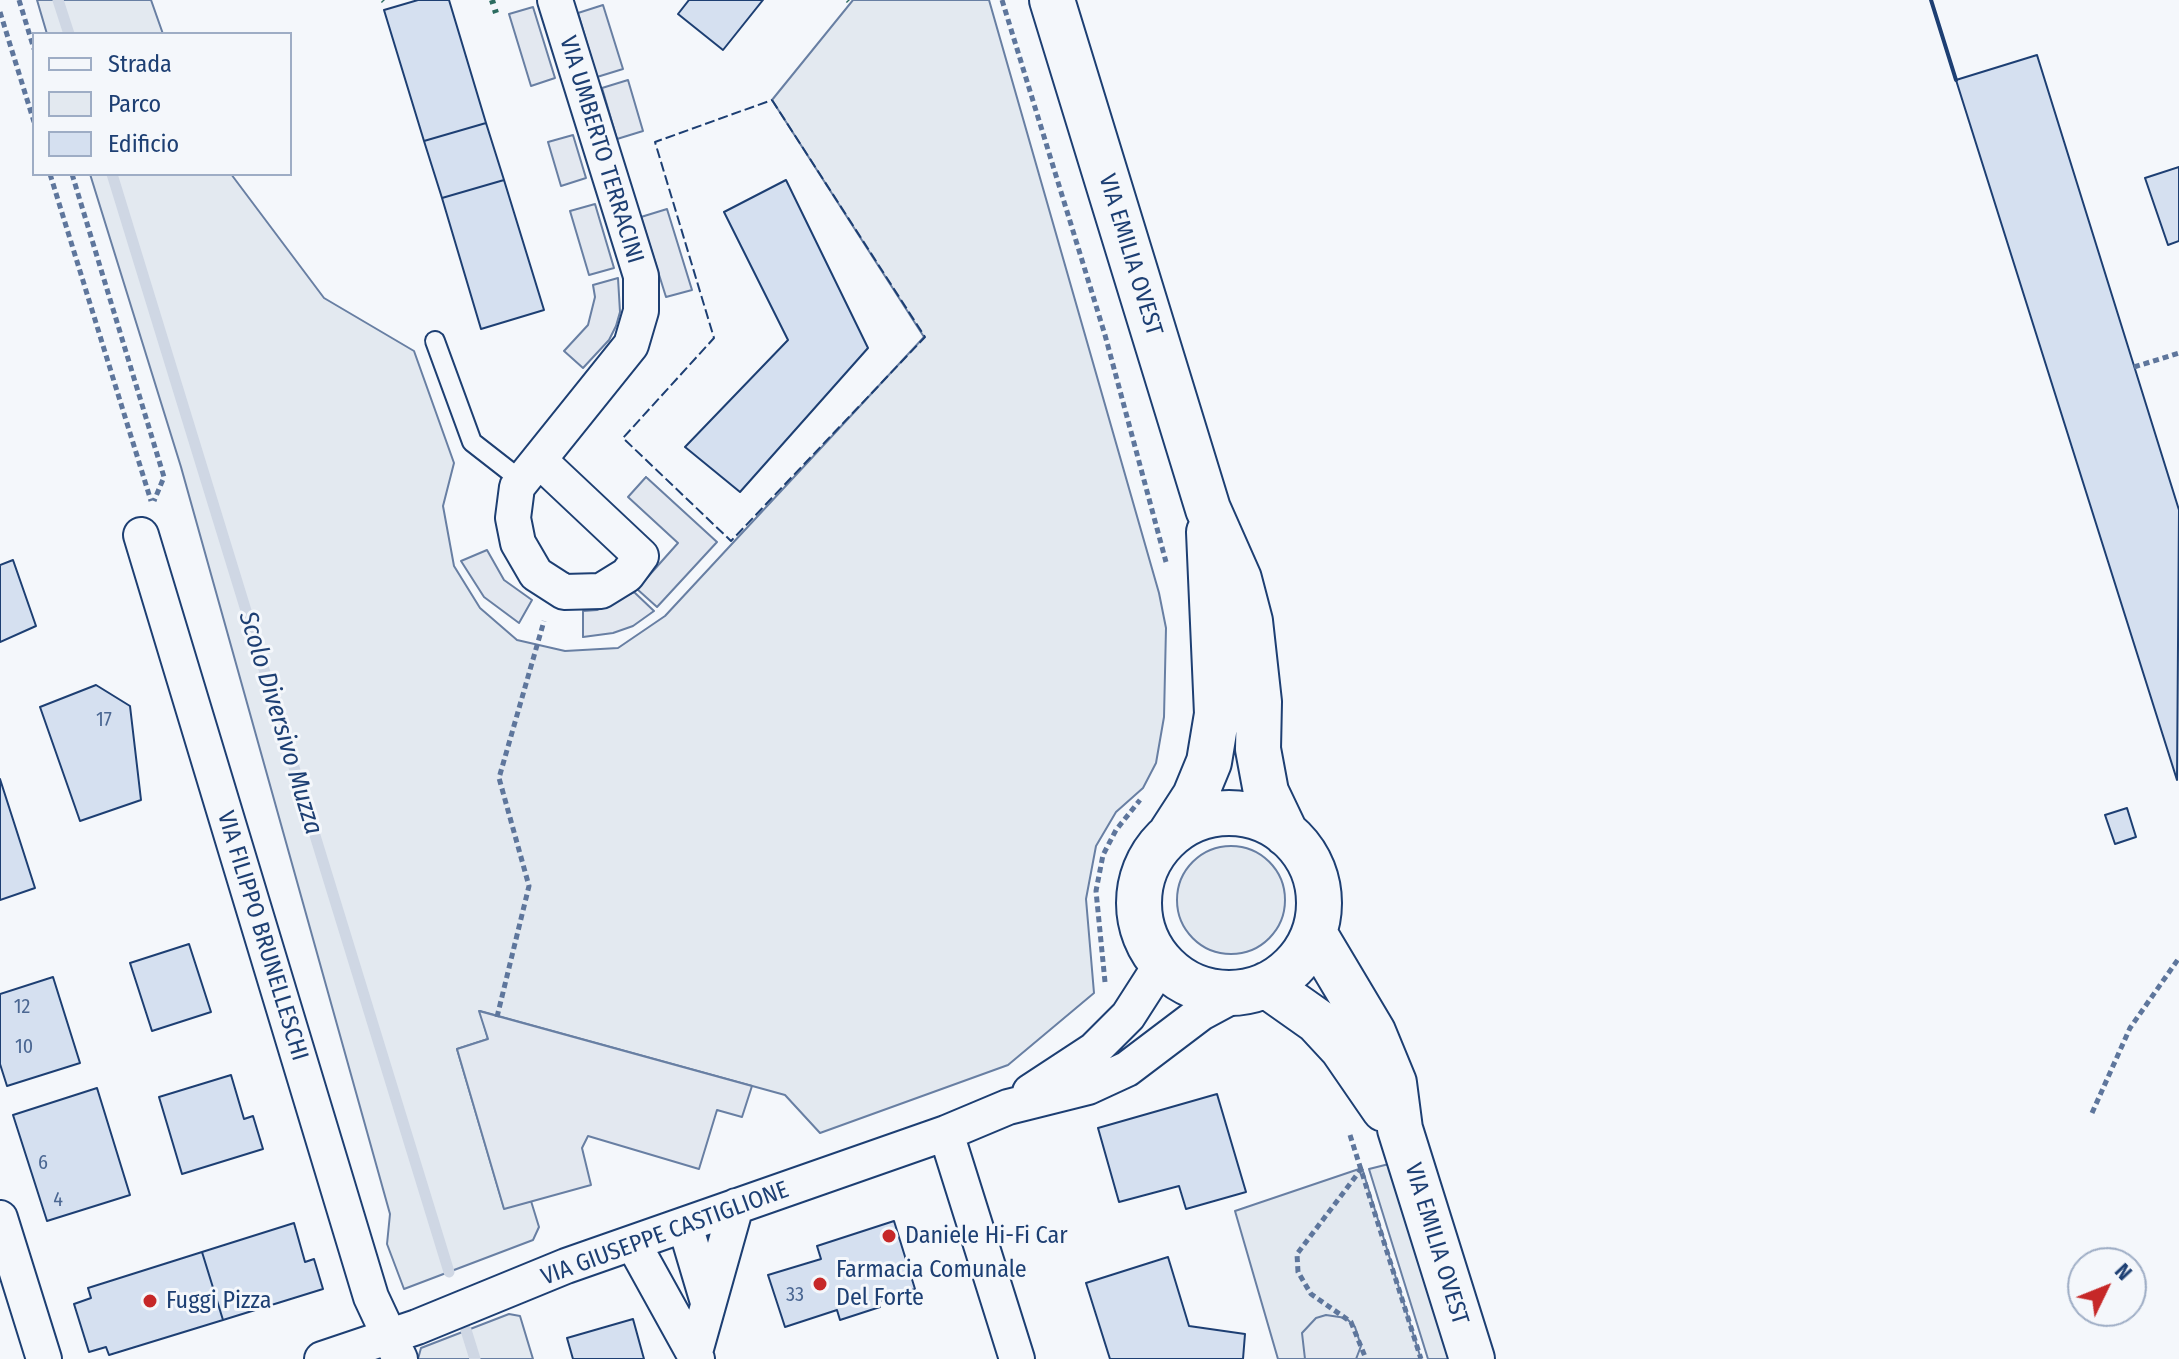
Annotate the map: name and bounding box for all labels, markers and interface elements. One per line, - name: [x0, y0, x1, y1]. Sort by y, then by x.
- legend: [32, 32, 292, 176]
- street label: VIA UMBERTO TERRACINI: [553, 33, 649, 267]
- text: Strada: [108, 50, 172, 78]
- text: Parco: [108, 90, 161, 118]
- text: Edificio: [108, 130, 179, 158]
- street label: VIA EMILIA OVEST: [1092, 171, 1168, 339]
- water label: Scolo Diversivo Muzza: [231, 608, 329, 838]
- house number: 17: [96, 708, 112, 732]
- street label: VIA FILIPPO BRUNELLESCHI: [210, 808, 314, 1064]
- house number: 12: [14, 995, 30, 1019]
- house number: 10: [15, 1035, 33, 1059]
- house number: 6: [38, 1151, 48, 1175]
- street label: VIA EMILIA OVEST: [1398, 1160, 1474, 1328]
- street label: VIA GIUSEPPE CASTIGLIONE: [537, 1176, 793, 1292]
- house number: 4: [53, 1188, 63, 1212]
- place label: Daniele Hi-Fi Car: [905, 1222, 1068, 1250]
- marker: Daniele Hi-Fi Car: [880, 1227, 898, 1245]
- north arrow: [2067, 1247, 2147, 1327]
- place label: Farmacia Comunale Del Forte: [836, 1256, 1027, 1312]
- text: N: [2109, 1258, 2138, 1286]
- marker: Farmacia Comunale Del Forte: [811, 1275, 829, 1293]
- house number: 33: [786, 1283, 804, 1307]
- place label: Fuggi Pizza: [166, 1287, 271, 1315]
- marker: Fuggi Pizza: [141, 1292, 159, 1310]

